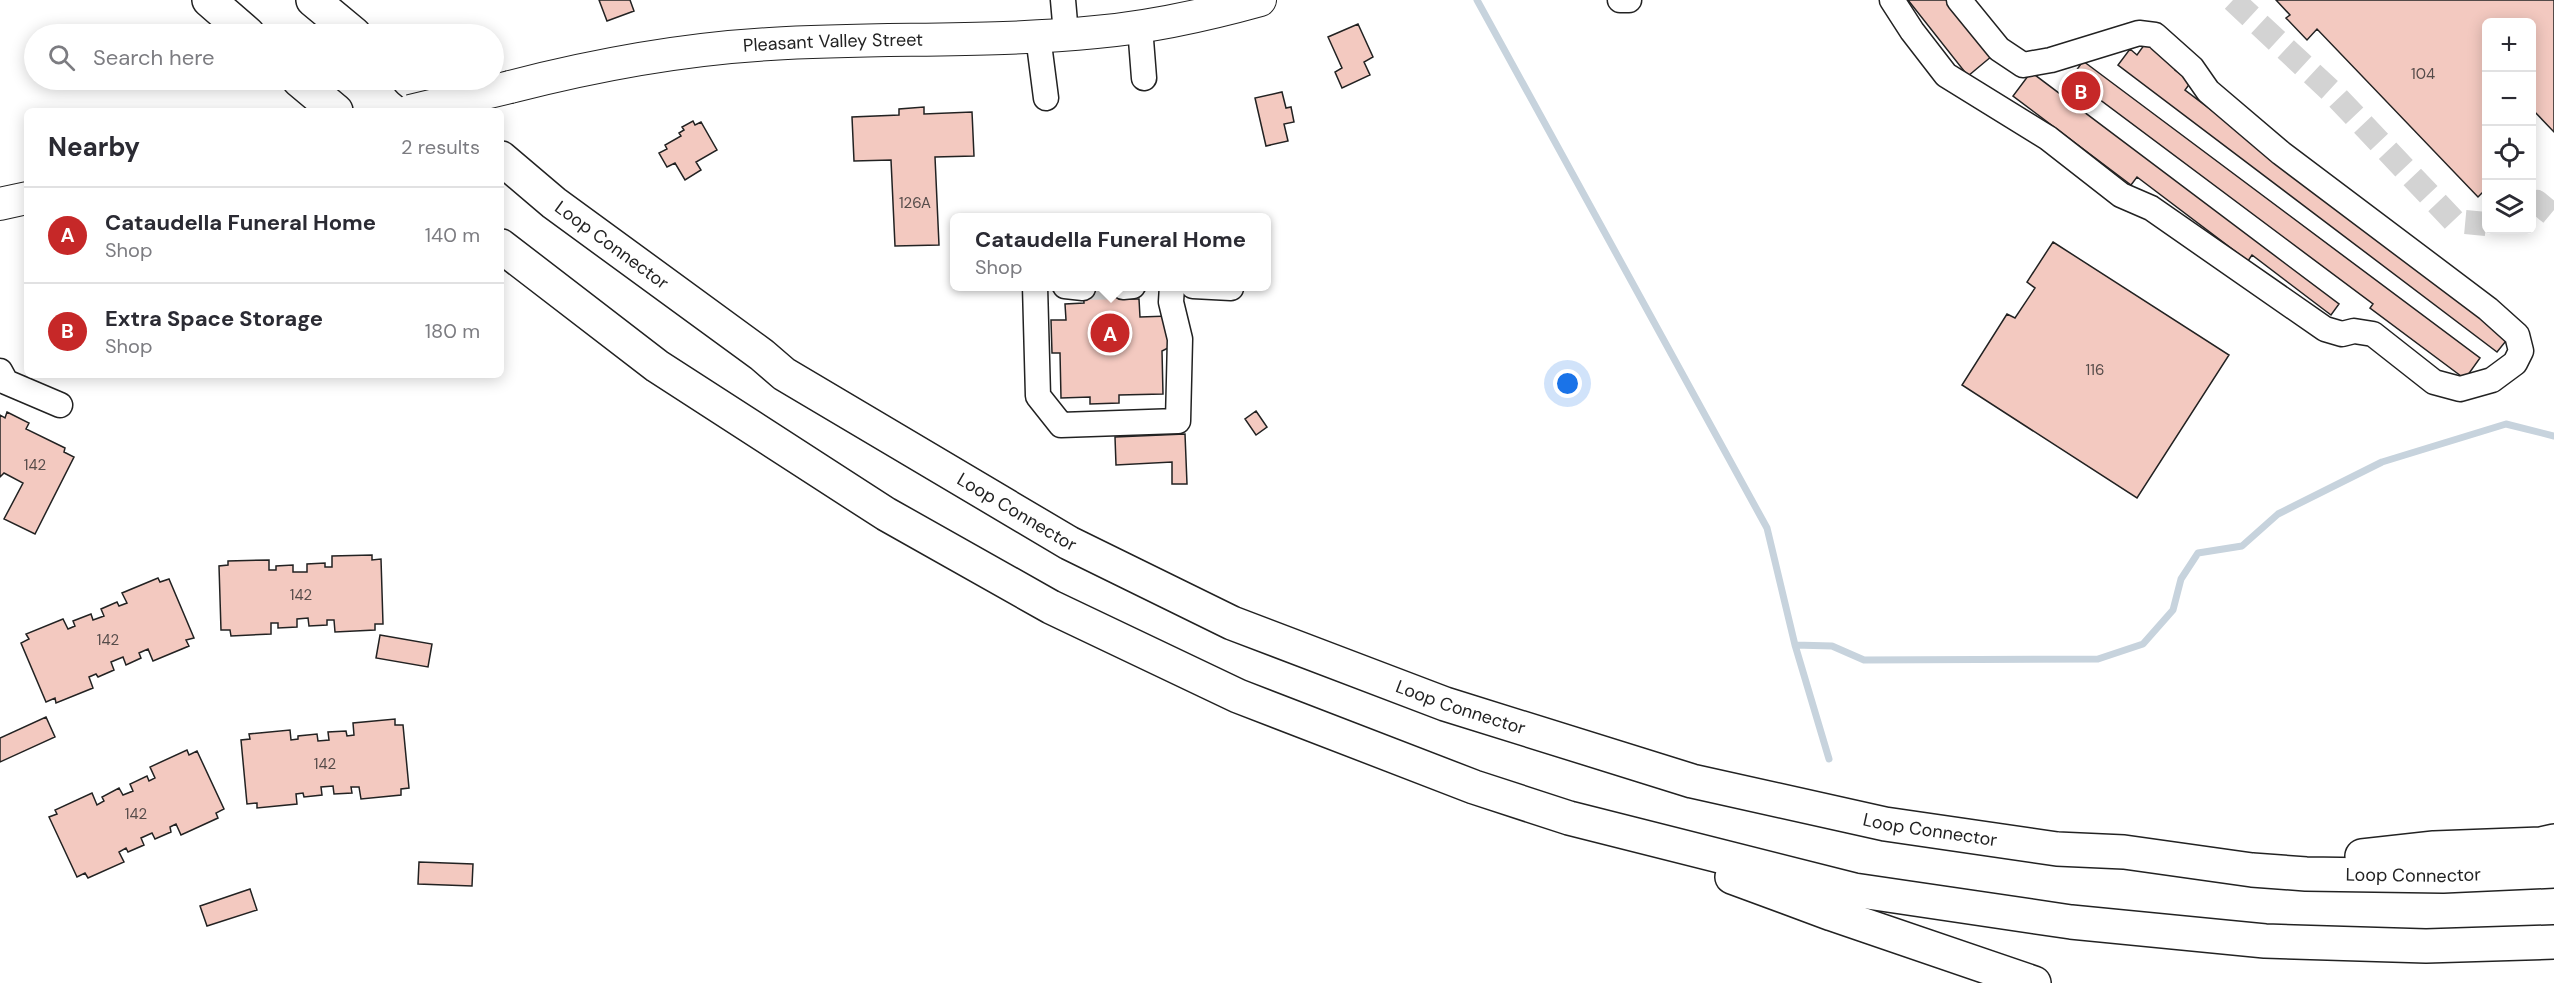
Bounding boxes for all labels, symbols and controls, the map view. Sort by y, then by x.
map controls [2482,18,2536,234]
button: + [2482,18,2536,72]
search box [24,24,504,90]
street label: Pleasant Valley Street [742,28,923,58]
icon: search [45,41,78,74]
text: Search here [93,43,214,72]
house number: 104 [2411,64,2435,84]
pin: B [2062,68,2100,113]
button: − [2482,72,2536,126]
button: locate [2482,126,2536,180]
text: Nearby [48,130,140,164]
text: 2 results [401,134,480,160]
button: layers [2482,180,2536,234]
house number: 126A [899,193,931,213]
street label: Loop Connector [550,196,674,295]
text: Cataudella Funeral Home [105,208,376,237]
popup [950,213,1271,291]
text: A [60,222,75,248]
text: 140 m [425,222,480,248]
text: Cataudella Funeral Home [975,225,1246,254]
text: Shop [105,237,152,263]
text: Shop [975,254,1022,280]
text: Extra Space Storage [105,304,323,333]
pin: A [1090,310,1130,356]
text: B [61,318,74,344]
text: 180 m [425,318,480,344]
text: Shop [105,333,152,359]
house number: 116 [2086,360,2104,380]
your location [1553,369,1582,398]
house number: 142 [24,455,46,475]
street label: Loop Connector [953,467,1081,557]
house number: 142 [290,585,312,605]
house number: 142 [97,630,119,650]
street label: Loop Connector [1392,674,1529,740]
house number: 142 [314,754,336,774]
house number: 142 [125,804,147,824]
street label: Loop Connector [1861,807,1999,852]
street label: Loop Connector [2345,862,2482,888]

